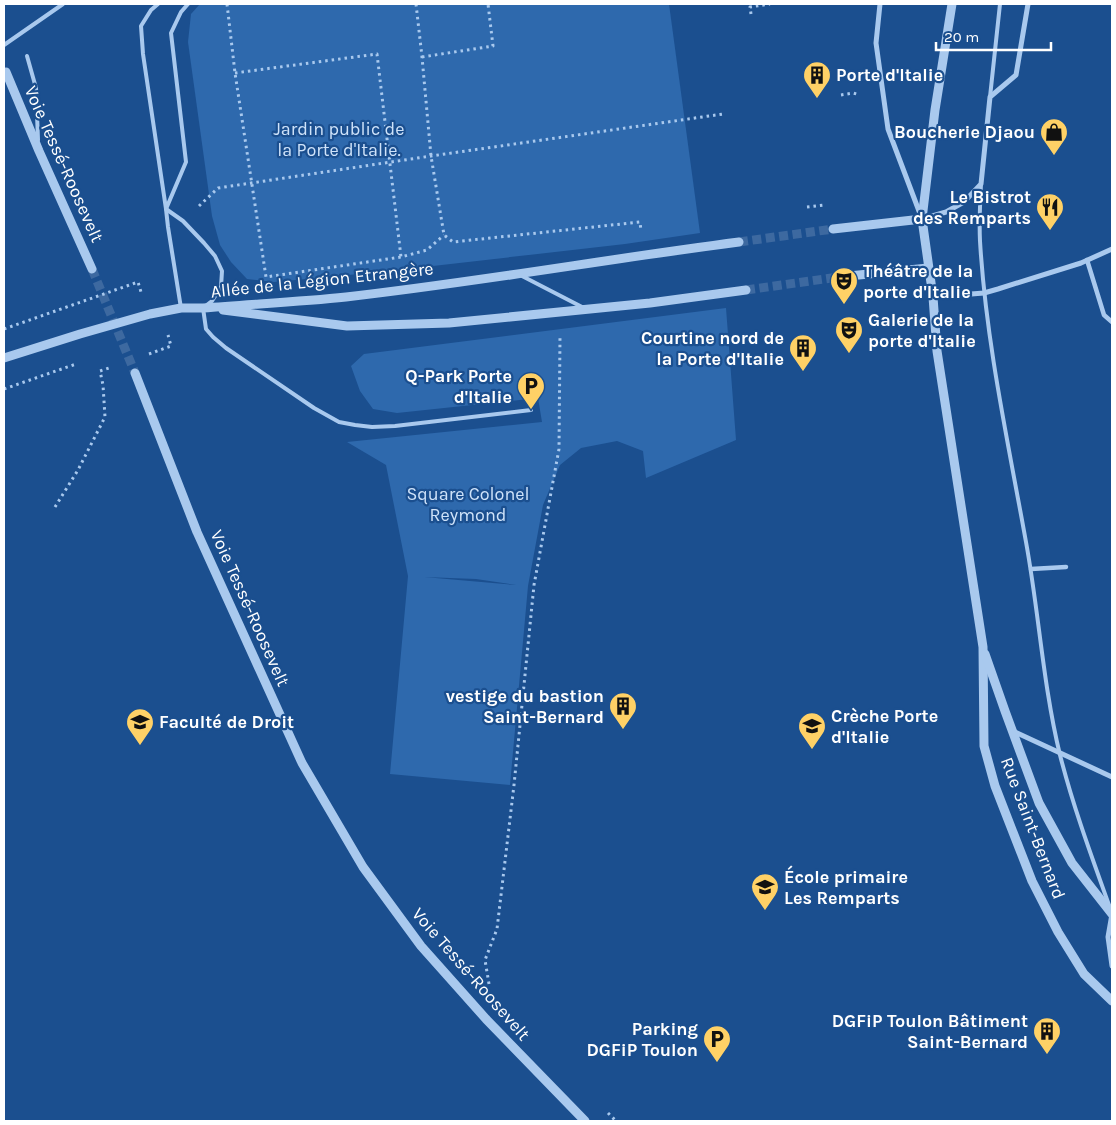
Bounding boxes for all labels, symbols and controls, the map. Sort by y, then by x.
scale bar [936,20,1051,52]
text: 20 m [944,28,979,46]
building icon: Porte d'Italie [802,60,832,99]
place label: Porte d'Italie [836,64,943,86]
street label: Voie Tessé-Roosevelt [20,82,109,246]
shop icon: Boucherie Djaou [1039,117,1069,156]
park label: Jardin public de la Porte d'Italie. [274,118,404,161]
place label: Boucherie Djaou [894,121,1035,143]
place label: Le Bistrot des Remparts [913,186,1031,229]
restaurant icon: Le Bistrot des Remparts [1035,192,1065,231]
street label: Allée de la Légion Etrangère [209,257,435,303]
place label: Théâtre de la porte d'Italie [863,260,973,303]
theatre icon: Théâtre de la porte d'Italie [829,266,859,305]
place label: Galerie de la porte d'Italie [868,309,976,352]
theatre icon: Galerie de la porte d'Italie [834,315,864,354]
place label: Courtine nord de la Porte d'Italie [641,327,784,370]
building icon: Courtine nord de la Porte d'Italie [788,333,818,372]
place label: Q-Park Porte d'Italie [405,365,512,408]
parking icon: Q-Park Porte d'Italie [516,371,546,410]
park label: Square Colonel Reymond [406,483,530,526]
street label: Voie Tessé-Roosevelt [206,526,295,690]
place label: vestige du bastion Saint-Bernard [446,685,604,728]
building icon: vestige du bastion Saint-Bernard [608,691,638,730]
place label: Crèche Porte d'Italie [831,705,938,748]
school or university icon: Faculté de Droit [125,707,155,746]
place label: Faculté de Droit [159,711,294,733]
school or university icon: Crèche Porte d'Italie [797,711,827,750]
street label: Rue Saint-Bernard [996,754,1070,902]
place label: École primaire Les Remparts [784,865,908,909]
school or university icon: École primaire Les Remparts [750,872,780,911]
street label: Voie Tessé-Roosevelt [407,903,535,1045]
place label: DGFiP Toulon Bâtiment Saint-Bernard [832,1010,1028,1053]
building icon: DGFiP Toulon Bâtiment Saint-Bernard [1032,1016,1062,1055]
place label: Parking DGFiP Toulon [586,1018,699,1061]
parking icon: Parking DGFiP Toulon [702,1024,732,1063]

